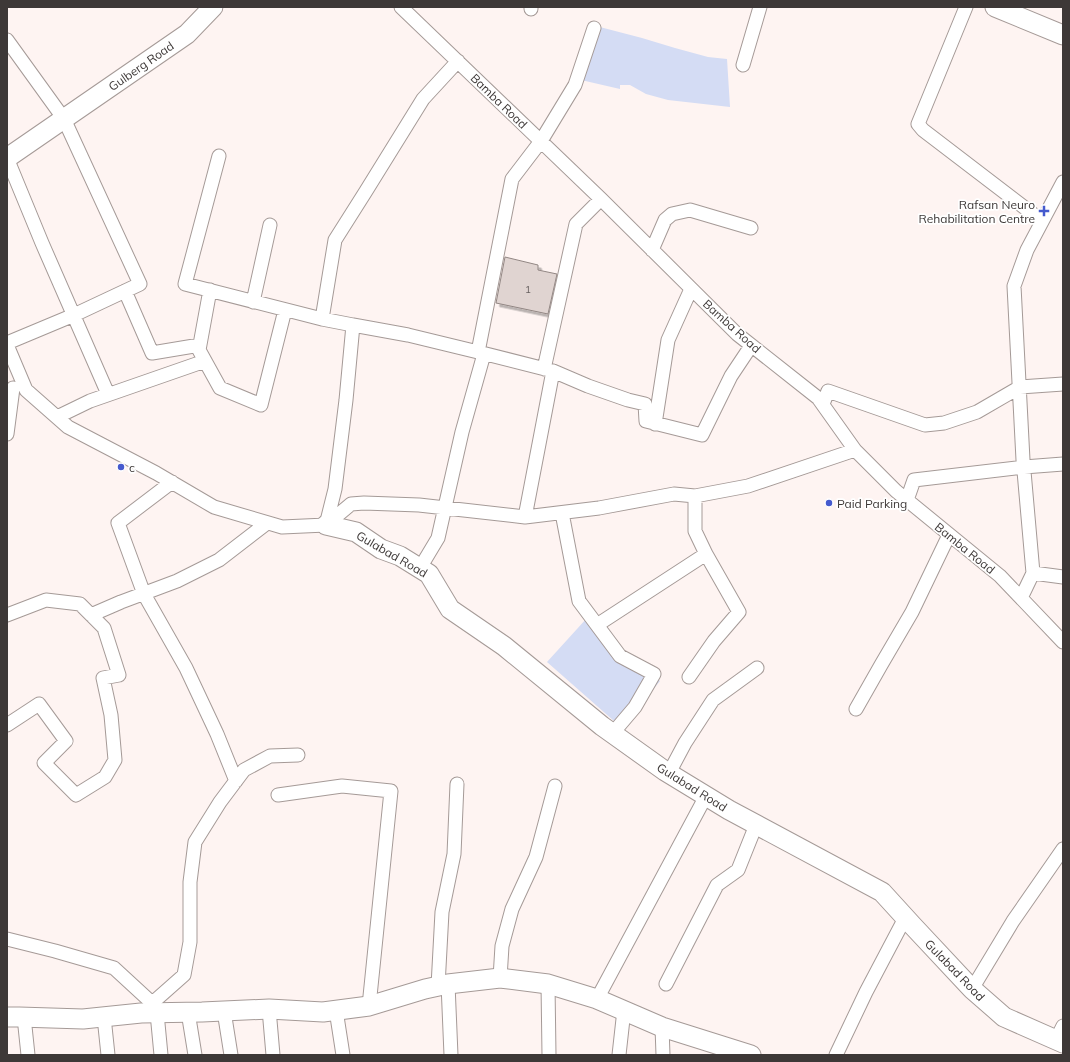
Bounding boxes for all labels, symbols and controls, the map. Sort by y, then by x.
street label: Gulberg Road [105,38,177,94]
street label: Bamba Road [468,70,530,132]
place label: Rafsan Neuro Rehabilitation Centre [918,197,1035,226]
marker: Rafsan Neuro Rehabilitation Centre [1038,205,1050,217]
house number: 1 [525,283,531,296]
street label: Bamba Road [700,296,764,356]
place label: c [129,460,135,475]
marker: c [116,462,126,472]
place label: Paid Parking [837,496,907,511]
marker: Paid Parking [824,498,834,508]
street label: Bamba Road [932,519,998,577]
street label: Gulabad Road [354,528,430,580]
street label: Gulabad Road [654,759,730,815]
street label: Gulabad Road [922,936,988,1004]

